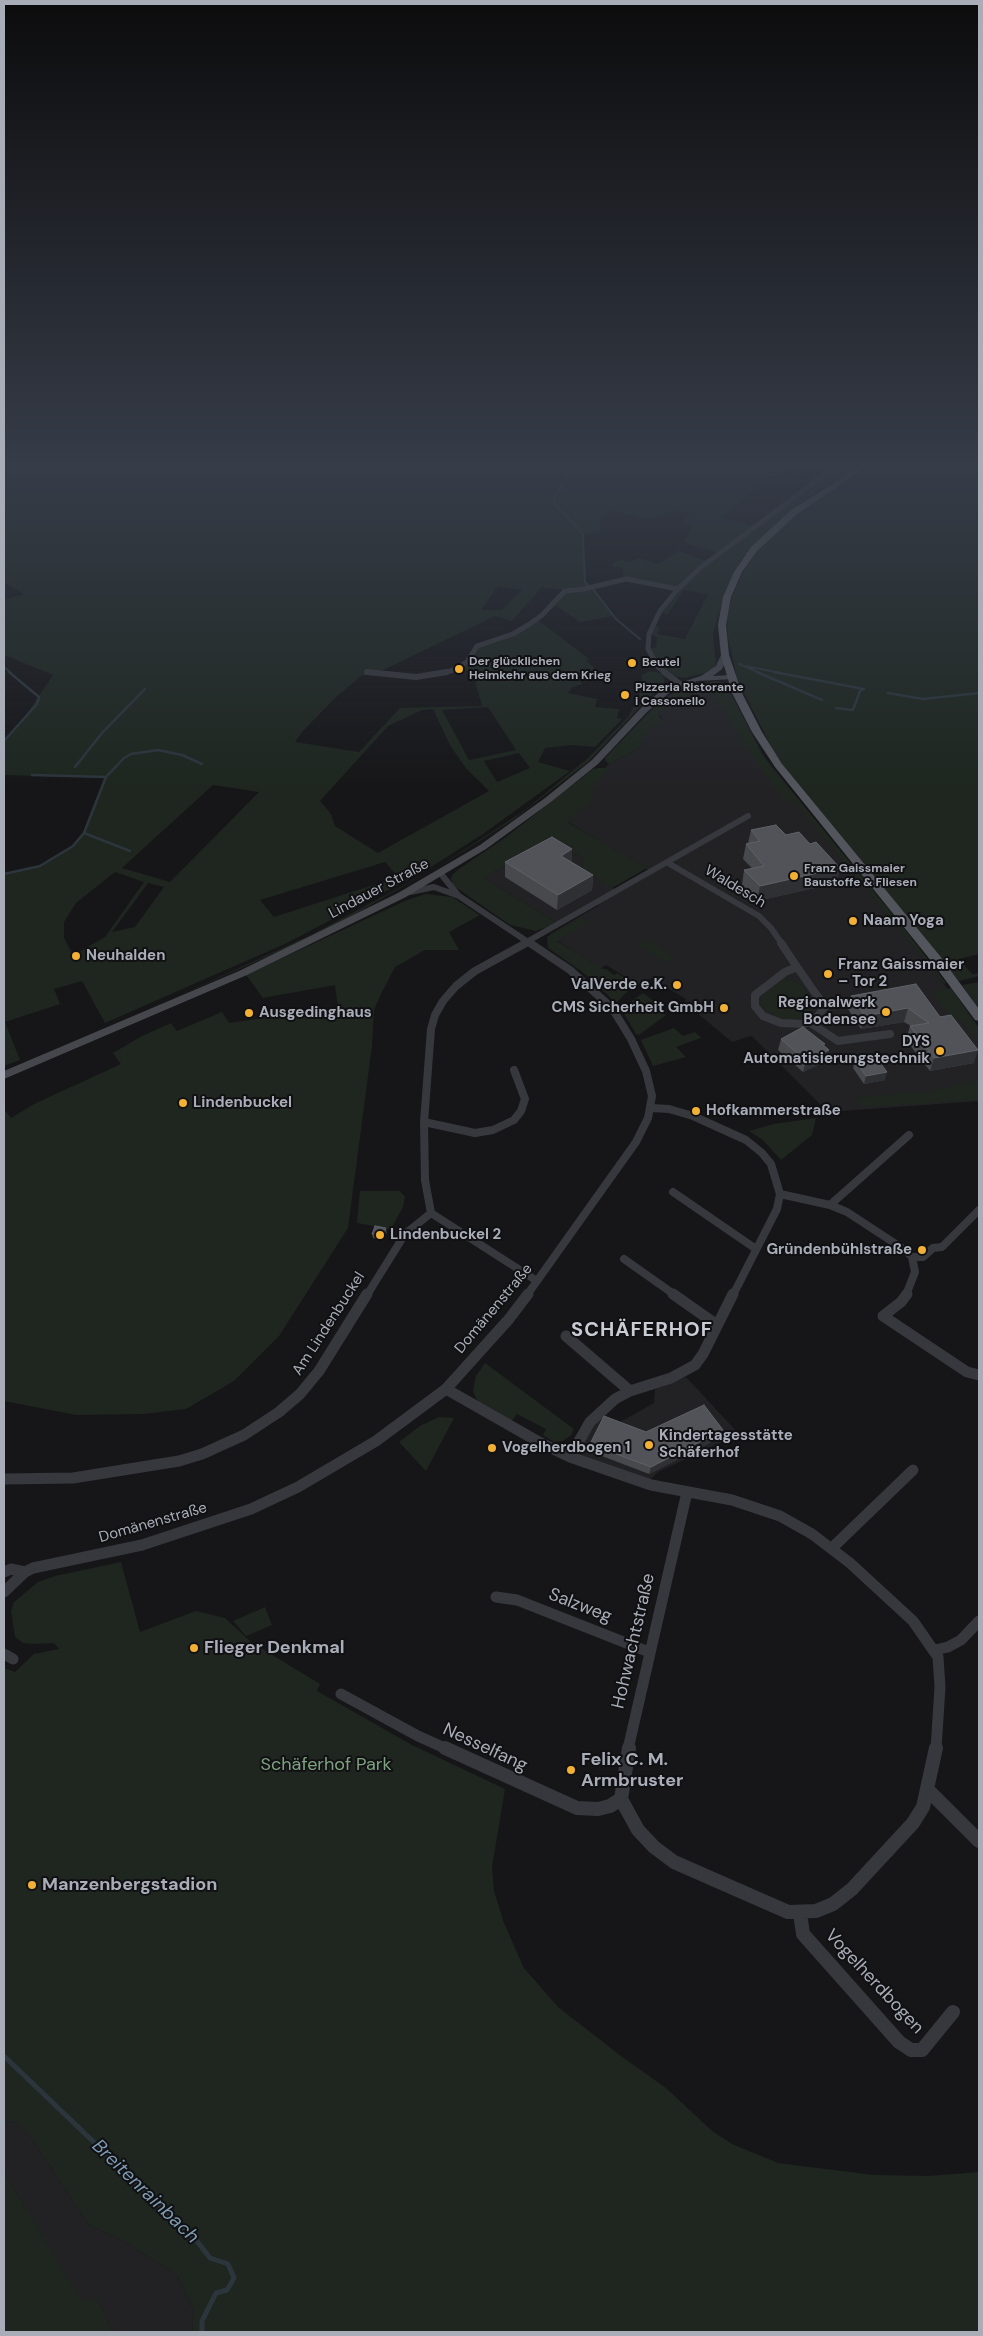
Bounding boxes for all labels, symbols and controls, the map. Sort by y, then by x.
place label: Der glücklichen Heimkehr aus dem Krieg [469,655,611,683]
place label: Beutel [642,656,680,670]
marker: Beutel [626,657,638,669]
marker: Der glücklichen Heimkehr aus dem Krieg [453,663,465,675]
place label: Pizzeria Ristorante i Cassonello [635,681,744,709]
marker: Pizzeria Ristorante i Cassonello [619,689,631,701]
street label: Lindauer Straße [326,855,432,923]
street label: Waldesch [701,862,769,912]
place label: Franz Gaissmaier Baustoffe & Fliesen [804,862,917,890]
marker: Franz Gaissmaier Baustoffe & Fliesen [788,870,800,882]
place label: Naam Yoga [863,912,944,930]
marker: Naam Yoga [847,915,859,927]
place label: Neuhalden [86,947,165,965]
marker: Neuhalden [70,950,82,962]
place label: Franz Gaissmaier – Tor 2 [838,956,964,991]
marker: Franz Gaissmaier – Tor 2 [822,968,834,980]
place label: ValVerde e.K. [571,976,667,994]
marker: ValVerde e.K. [671,979,683,991]
place label: Regionalwerk Bodensee [778,994,876,1029]
place label: CMS Sicherheit GmbH [552,999,714,1017]
marker: CMS Sicherheit GmbH [718,1002,730,1014]
place label: Ausgedinghaus [259,1004,372,1022]
marker: Regionalwerk Bodensee [880,1006,892,1018]
marker: Ausgedinghaus [243,1007,255,1019]
place label: DYS Automatisierungstechnik [743,1033,930,1068]
marker: DYS Automatisierungstechnik [934,1045,946,1057]
place label: Lindenbuckel [193,1094,292,1112]
marker: Lindenbuckel [177,1097,189,1109]
place label: Hofkammerstraße [706,1102,841,1120]
marker: Hofkammerstraße [690,1105,702,1117]
place label: Lindenbuckel 2 [390,1226,501,1244]
marker: Lindenbuckel 2 [374,1229,386,1241]
place label: Gründenbühlstraße [766,1241,912,1259]
marker: Gründenbühlstraße [916,1244,928,1256]
street label: Domänenstraße [451,1261,537,1357]
street label: Am Lindenbuckel [289,1269,369,1379]
district label: SCHÄFERHOF [570,1319,714,1343]
place label: Kindertagesstätte Schäferhof [659,1427,793,1462]
place label: Vogelherdbogen 1 [502,1439,631,1457]
marker: Kindertagesstätte Schäferhof [643,1439,655,1451]
marker: Vogelherdbogen 1 [486,1442,498,1454]
street label: Domänenstraße [97,1499,209,1547]
street label: Hohwachtstraße [608,1571,660,1711]
street label: Salzweg [545,1584,615,1628]
place label: Flieger Denkmal [204,1637,345,1659]
marker: Flieger Denkmal [188,1642,200,1654]
street label: Nesselfang [439,1719,531,1777]
place label: Felix C. M. Armbruster [581,1749,683,1792]
park label: Schäferhof Park [260,1754,392,1776]
marker: Felix C. M. Armbruster [565,1764,577,1776]
place label: Manzenbergstadion [42,1874,217,1896]
marker: Manzenbergstadion [26,1879,38,1891]
street label: Vogelherdbogen [820,1925,928,2039]
water label: Breitenrainbach [87,2135,203,2249]

